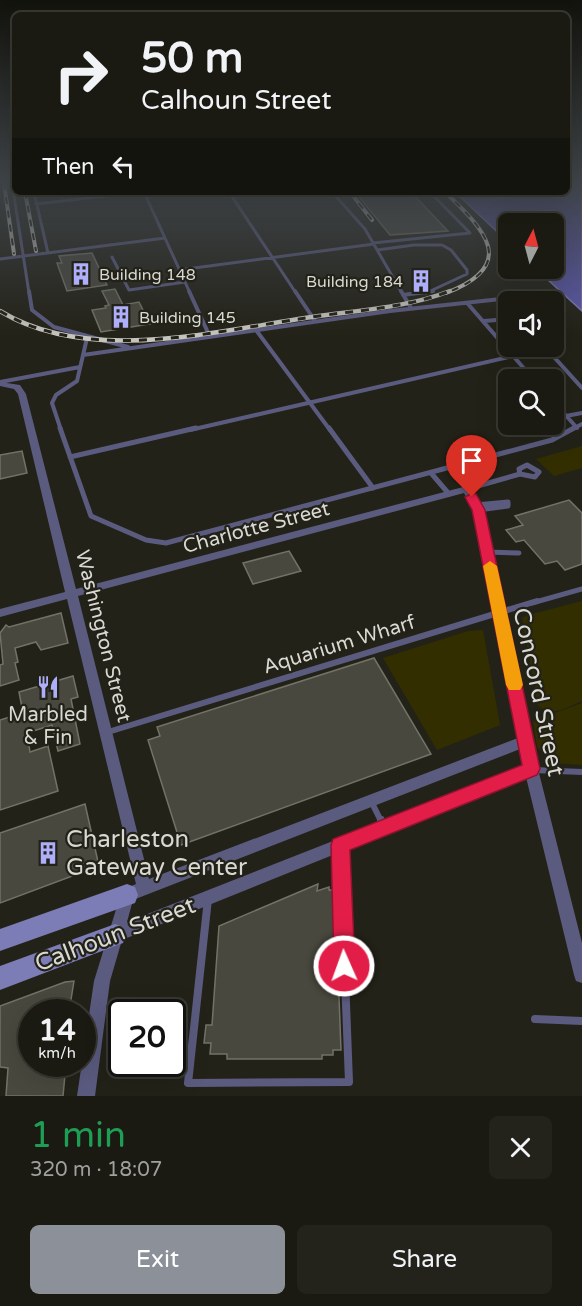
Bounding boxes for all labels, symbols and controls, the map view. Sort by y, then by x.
text: 50 m [141,33,243,84]
icon: right [42,36,120,114]
text: Calhoun Street [141,84,332,117]
icon: left [107,150,140,183]
text: Then [42,154,95,180]
north arrow [498,213,564,279]
map controls [498,213,564,435]
building icon: Building 148 [68,261,94,287]
place label: Building 148 [99,265,196,285]
building icon: Building 184 [408,268,434,294]
place label: Building 184 [306,272,403,292]
button: sound [498,291,564,357]
building icon: Building 145 [108,304,134,330]
place label: Building 145 [139,308,236,328]
button: search [498,369,564,435]
pin [446,435,497,497]
icon: arrive [455,444,488,477]
street label: Charlotte Street [180,497,333,559]
street label: Washington Street [70,548,136,725]
street label: Concord Street [506,605,571,779]
street label: Aquarium Wharf [260,610,419,680]
restaurant icon: Marbled & Fin [35,674,61,700]
place label: Marbled & Fin [8,703,88,750]
place label: Charleston Gateway Center [66,825,248,882]
building icon: Charleston Gateway Center [35,840,61,866]
street label: Calhoun Street [31,891,199,978]
position arrow [312,934,376,998]
speed limit sign: 20 [108,999,186,1077]
text: 14 [38,1012,76,1049]
text: km/h [38,1044,76,1062]
text: 1 min [30,1114,126,1157]
button: close [489,1116,552,1179]
text: 320 m · 18:07 [30,1158,162,1182]
button: Exit [30,1225,285,1294]
button: Share [297,1225,552,1294]

